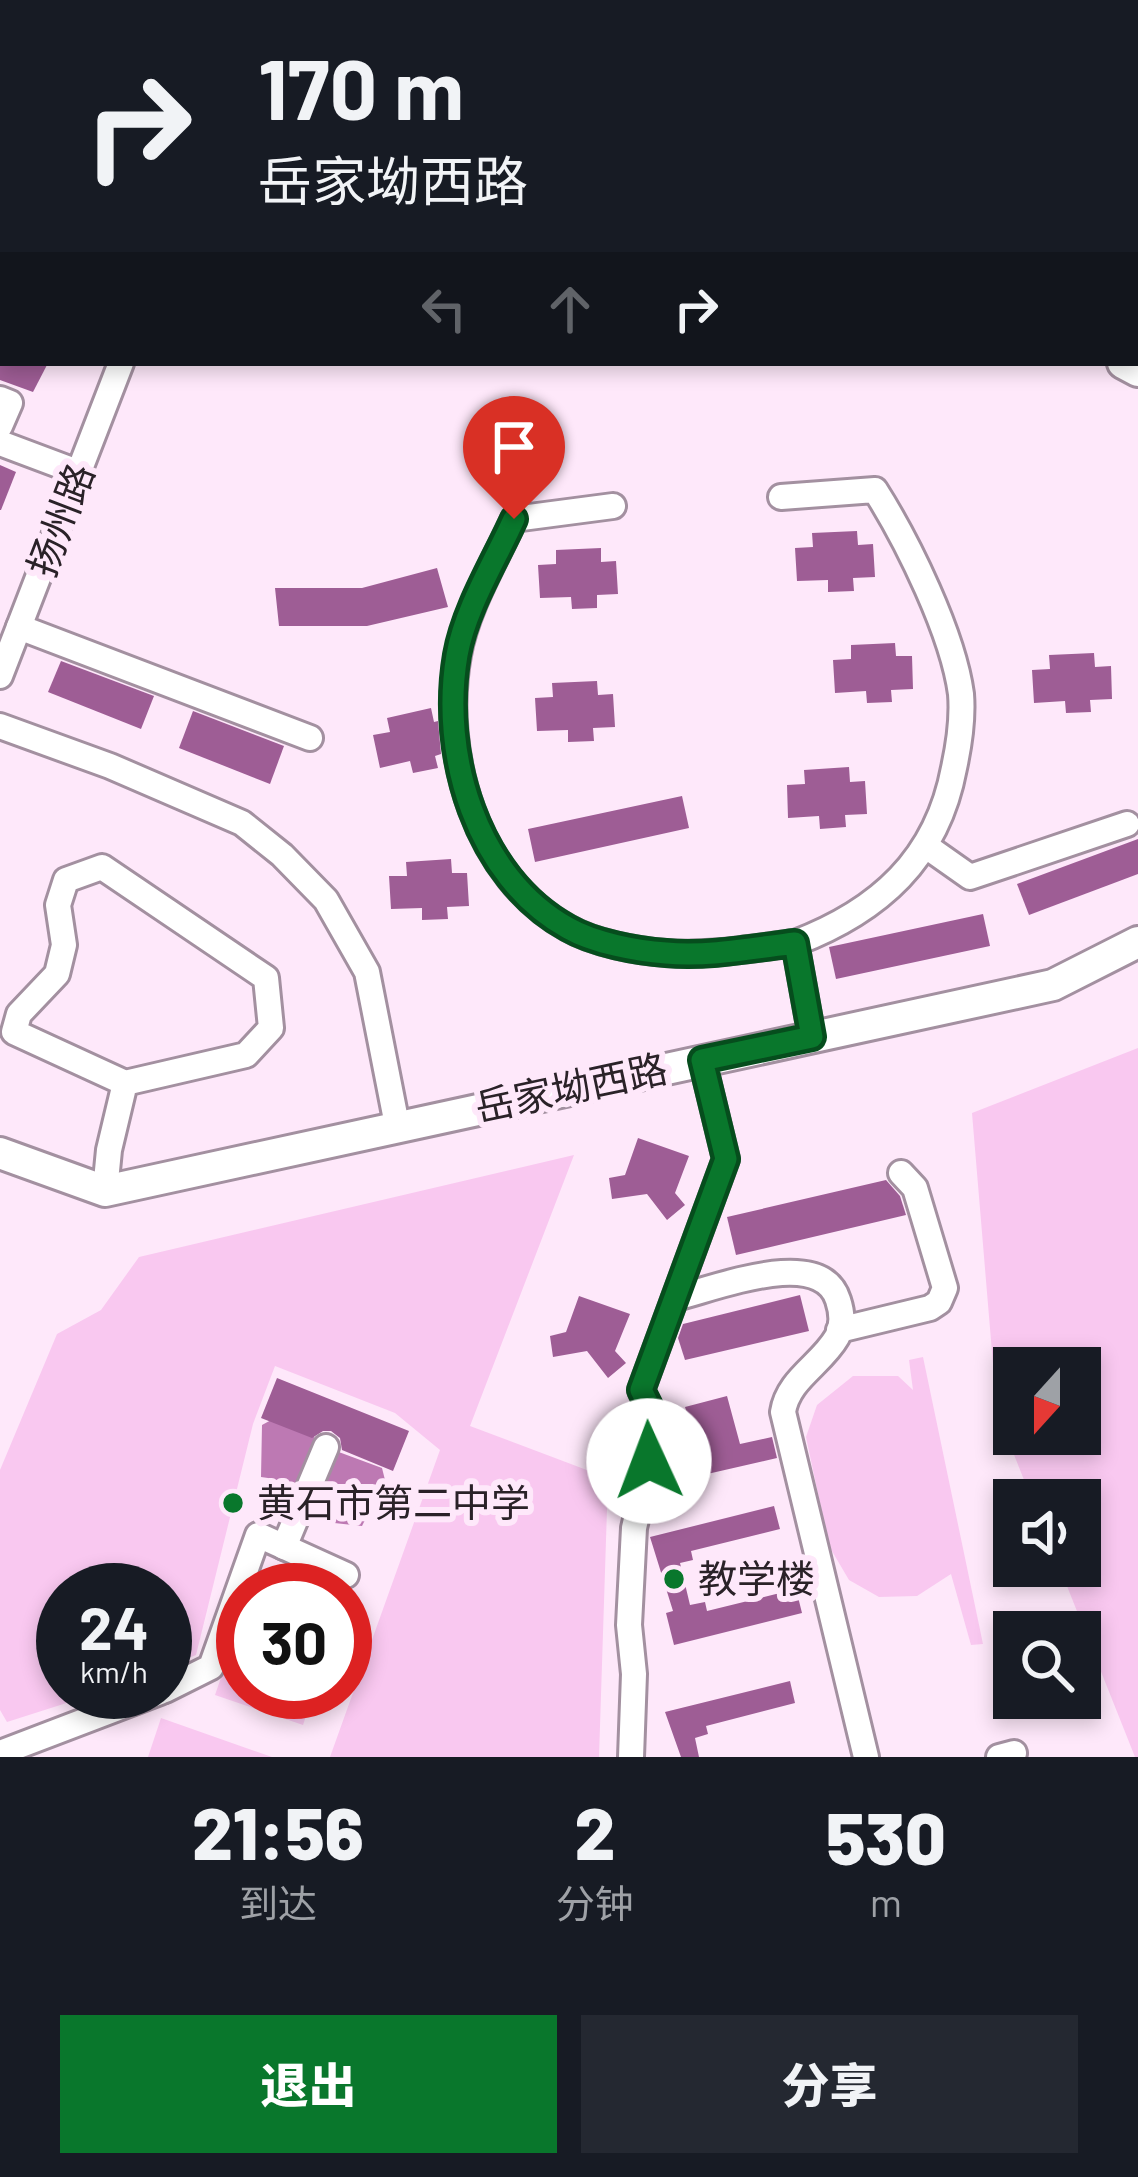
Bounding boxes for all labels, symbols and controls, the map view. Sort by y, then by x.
text: 170 m [258,36,464,137]
icon: right [60,48,216,204]
text: 岳家坳西路 [258,147,528,212]
icon: left [411,276,477,342]
icon: ahead [537,276,603,342]
icon: right [663,276,729,342]
pin [463,396,565,519]
icon: arrive [481,414,547,480]
street label: 扬州路 [17,456,103,583]
street label: 岳家坳西路 [470,1043,671,1130]
north arrow [993,1347,1101,1455]
map controls [993,1347,1101,1719]
position arrow [586,1398,712,1524]
place label: 黄石市第二中学 [257,1478,530,1525]
button: sound [993,1479,1101,1587]
marker: 黄石市第二中学 [220,1490,246,1516]
place label: 教学楼 [698,1554,815,1601]
speed limit sign: 30 [216,1563,372,1719]
marker: 教学楼 [661,1566,687,1592]
text: 24 [79,1590,149,1662]
button: search [993,1611,1101,1719]
text: km/h [80,1653,148,1689]
text: 21:56 [192,1788,364,1874]
text: 2 [574,1788,615,1874]
text: 530 [826,1793,946,1879]
text: m [870,1878,902,1925]
text: 到达 [239,1879,317,1926]
text: 分钟 [556,1879,634,1926]
button: 退出 [60,2015,557,2153]
button: 分享 [581,2015,1078,2153]

